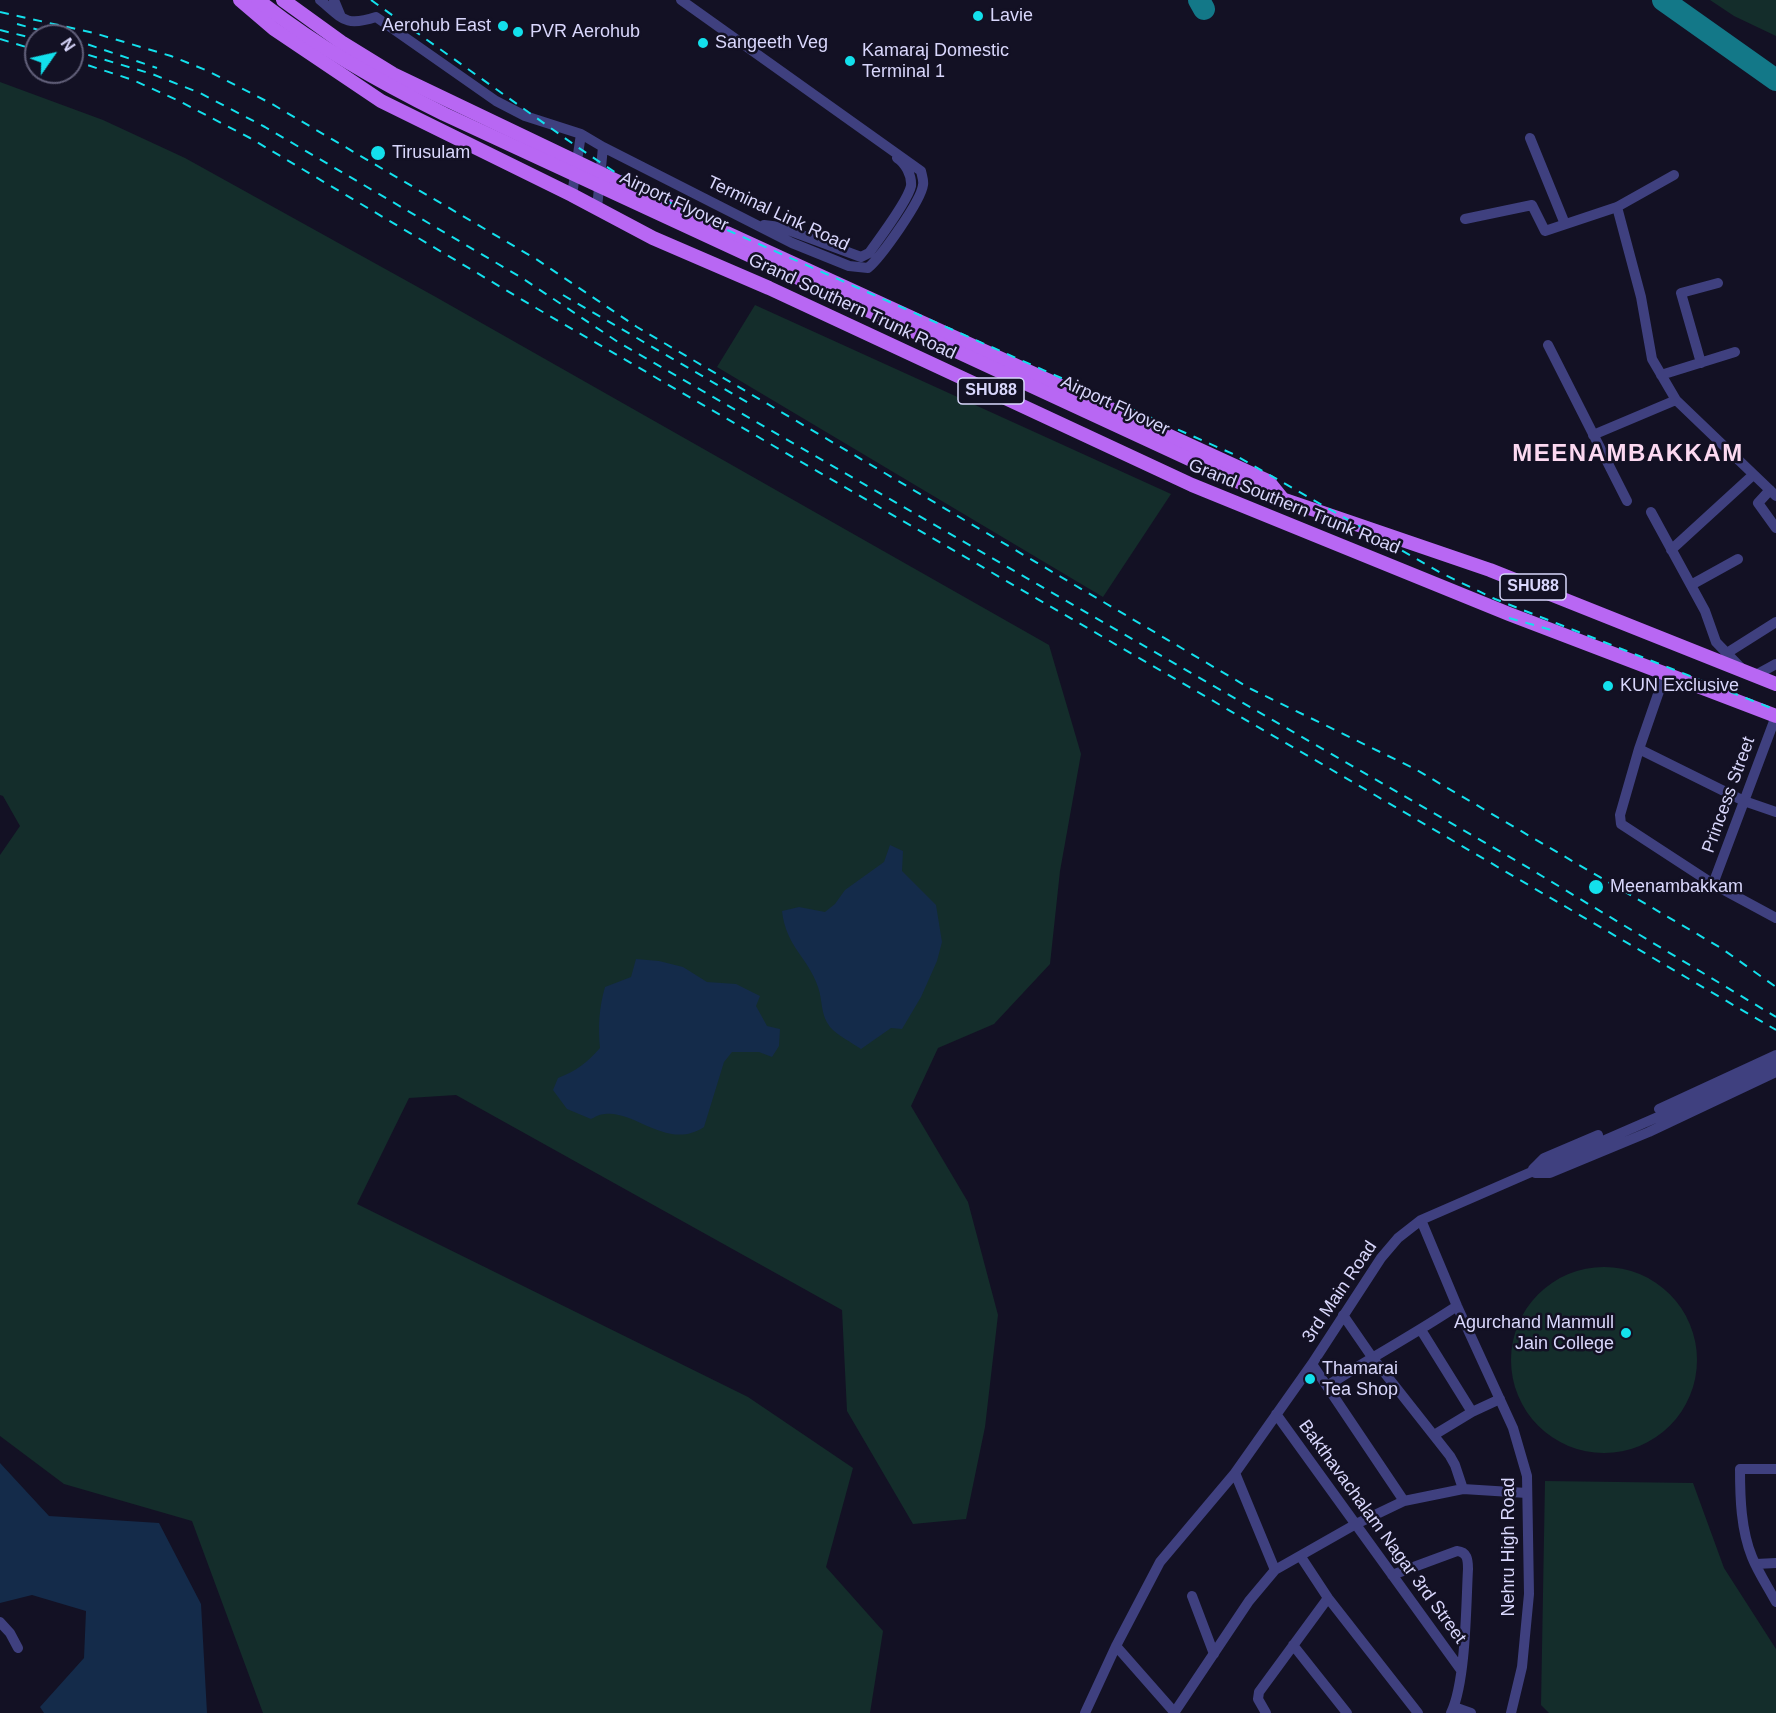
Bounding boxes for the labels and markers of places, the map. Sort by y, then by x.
place label: Lavie [990,5,1033,27]
marker: Lavie [971,9,985,23]
place label: Aerohub East [382,15,491,37]
marker: Aerohub East [496,19,510,33]
place label: PVR Aerohub [530,21,640,43]
marker: PVR Aerohub [511,25,525,39]
place label: Sangeeth Veg [715,32,828,54]
marker: Sangeeth Veg [696,36,710,50]
place label: Kamaraj Domestic Terminal 1 [862,40,1009,82]
marker: Kamaraj Domestic Terminal 1 [843,54,857,68]
place label: Tirusulam [392,142,470,164]
marker: Tirusulam [369,144,387,162]
place label: KUN Exclusive [1620,675,1739,697]
marker: KUN Exclusive [1601,679,1615,693]
place label: Meenambakkam [1610,876,1743,898]
marker: Meenambakkam [1587,878,1605,896]
place label: Agurchand Manmull Jain College [1454,1312,1614,1354]
marker: Agurchand Manmull Jain College [1619,1326,1633,1340]
place label: Thamarai Tea Shop [1322,1358,1398,1400]
marker: Thamarai Tea Shop [1303,1372,1317,1386]

